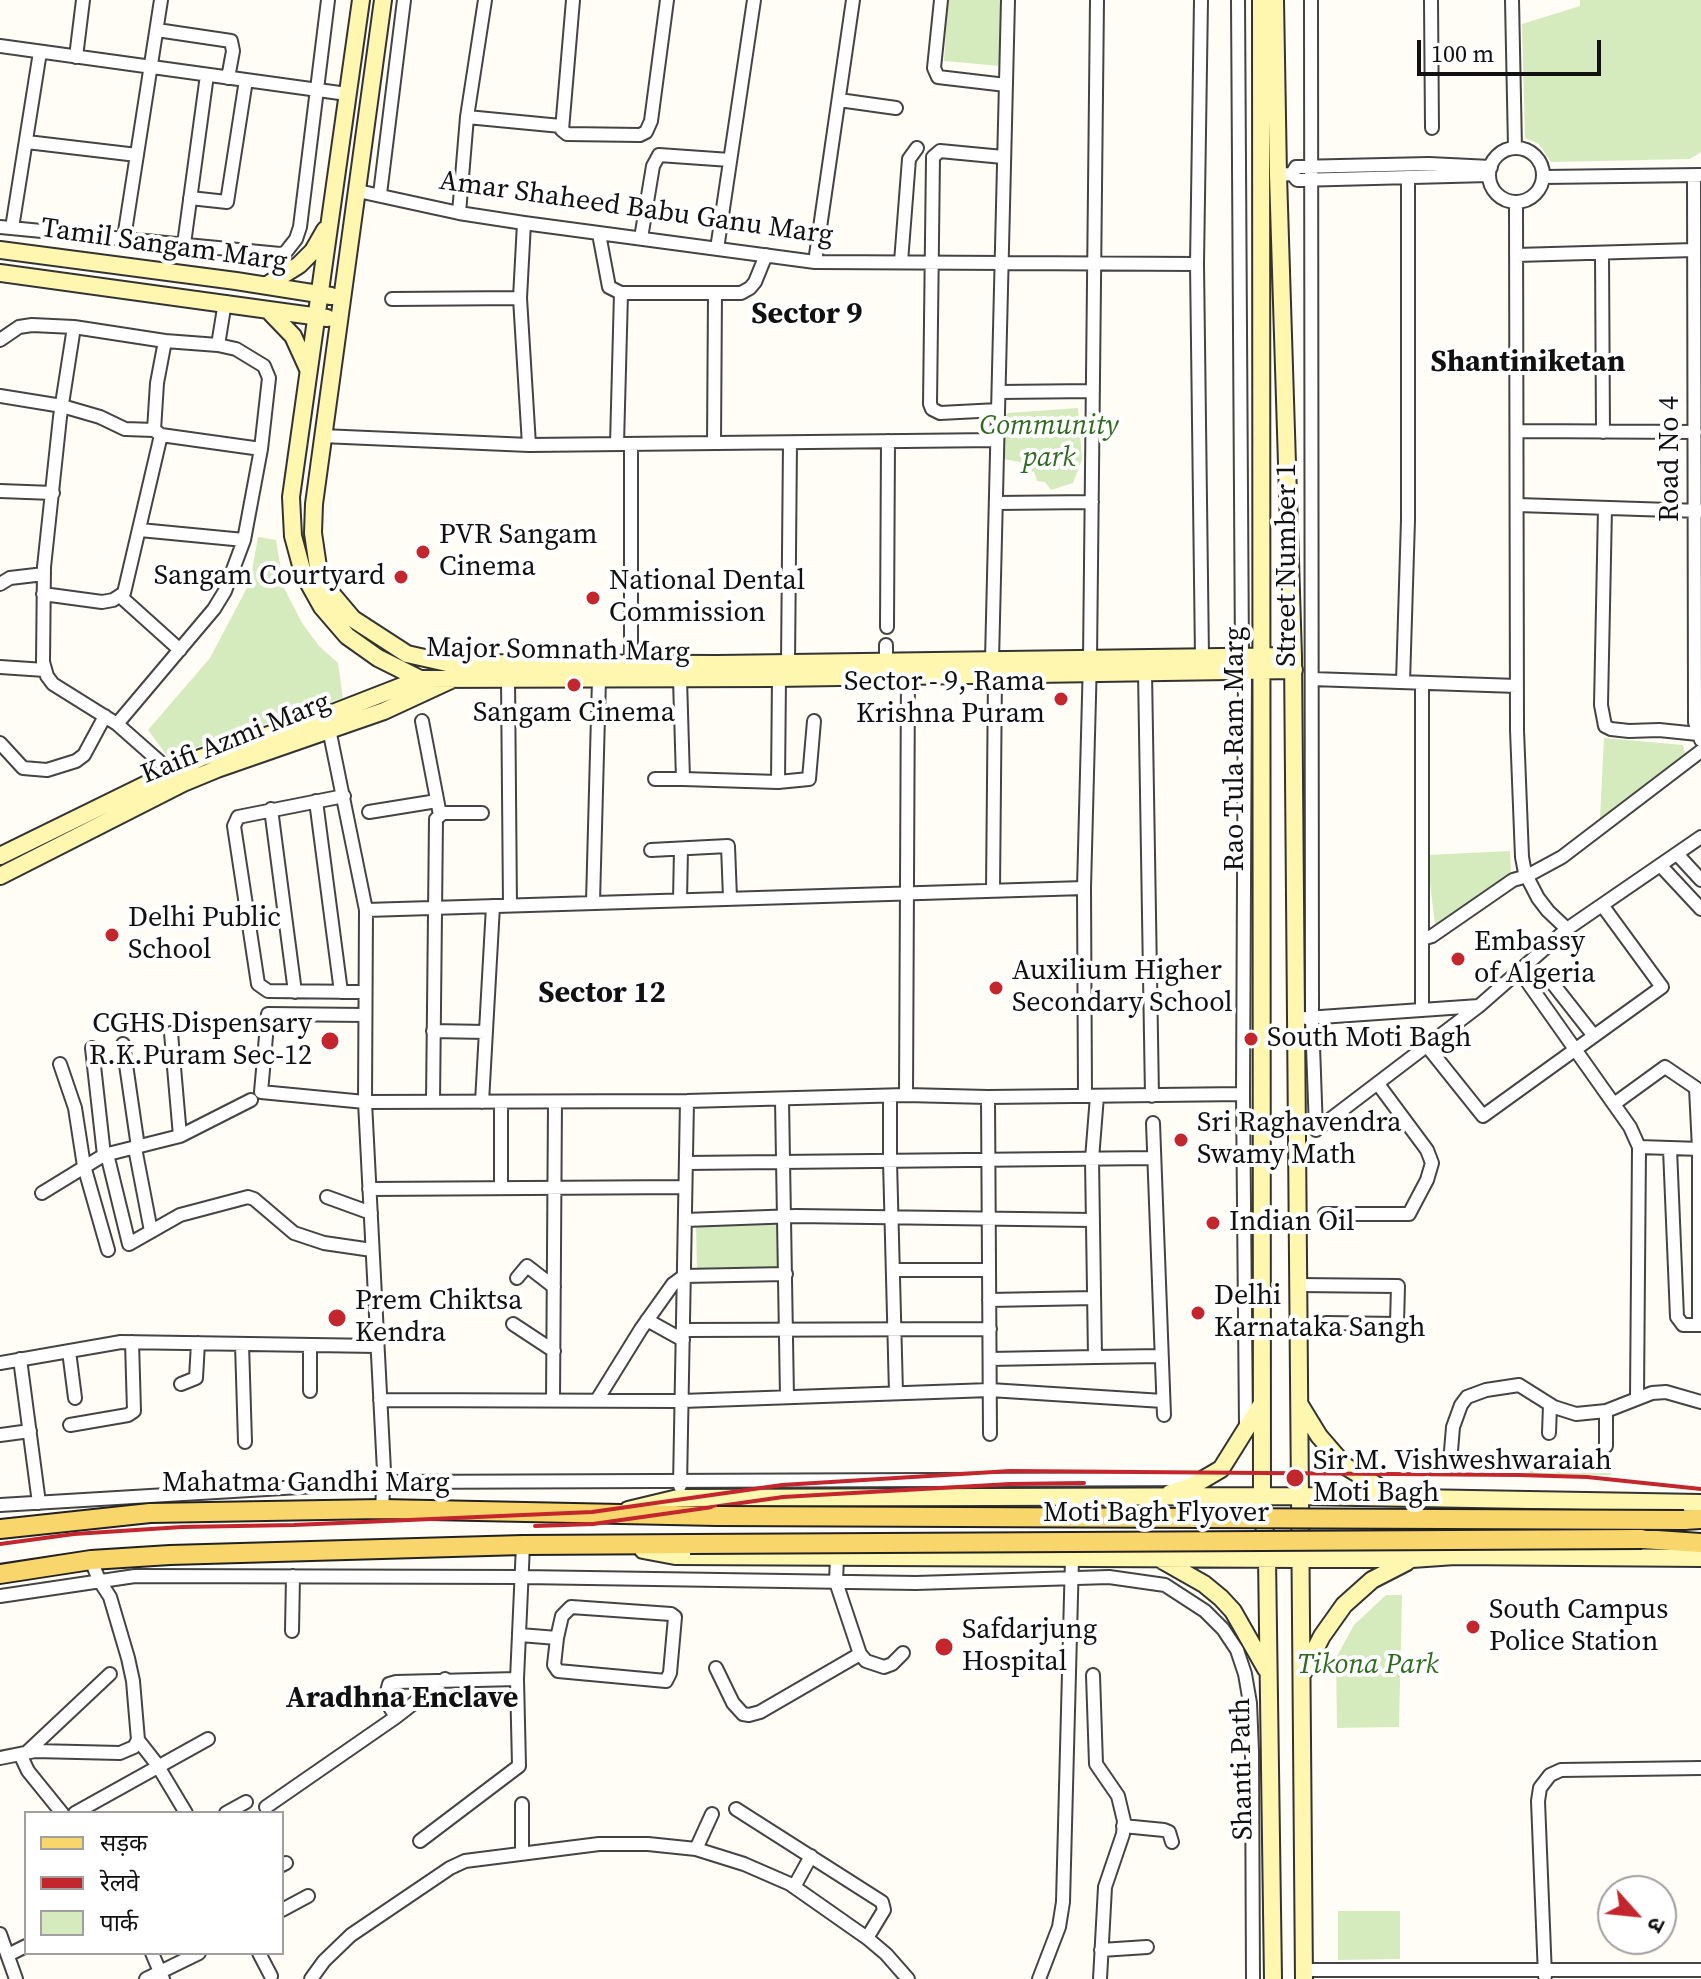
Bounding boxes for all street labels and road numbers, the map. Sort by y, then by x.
street label: Amar Shaheed Babu Ganu Marg [437,165,835,253]
street label: Tamil Sangam Marg [39,212,289,280]
street label: Road No 4 [1654,396,1688,522]
street label: Street Number 1 [1271,463,1305,667]
street label: Rao Tula Ram Marg [1219,627,1253,871]
street label: Major Somnath Marg [426,632,690,670]
street label: Kaifi Azmi Marg [137,686,335,792]
street label: Mahatma Gandhi Marg [162,1467,450,1501]
street label: Moti Bagh Flyover [1043,1497,1269,1531]
street label: Shanti Path [1225,1697,1261,1841]

